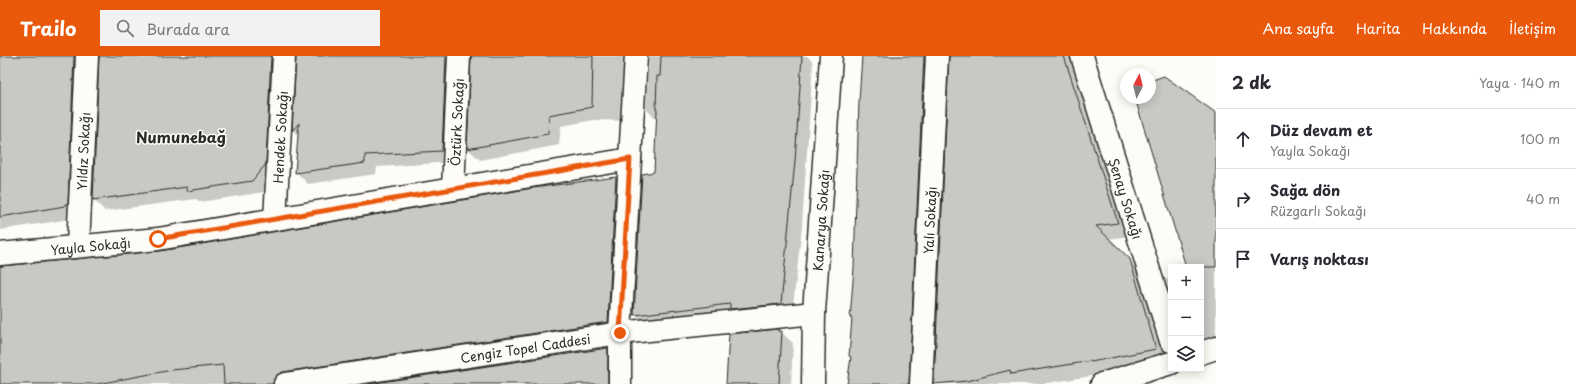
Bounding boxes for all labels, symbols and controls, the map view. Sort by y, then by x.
search box [100,10,380,46]
text: Trailo [20,14,76,42]
icon: search [114,17,136,39]
text: Burada ara [146,17,230,40]
text: Ana sayfa [1263,18,1334,39]
text: Harita [1356,18,1400,39]
text: Hakkında [1422,18,1487,39]
text: İletişim [1509,18,1556,39]
north arrow [1120,68,1156,104]
text: 2 dk [1232,69,1271,95]
text: Yaya · 140 m [1479,73,1560,92]
street label: Öztürk Sokağı [445,78,467,166]
street label: Hendek Sokağı [267,90,292,184]
street label: Yıldız Sokağı [71,112,94,191]
text: Düz devam et [1270,118,1373,141]
district label: Numunebağ [136,125,226,148]
icon: ahead [1232,128,1254,150]
text: 100 m [1520,129,1560,148]
text: Yayla Sokağı [1270,141,1350,160]
street label: Şenay Sokağı [1105,155,1148,241]
street label: Kanarya Sokağı [807,169,833,272]
text: Sağa dön [1270,178,1340,201]
street label: Yalı Sokağı [918,186,940,254]
icon: right [1232,188,1254,210]
text: 40 m [1526,189,1560,208]
text: Rüzgarlı Sokağı [1270,201,1366,220]
route start [149,230,167,248]
street label: Yayla Sokağı [50,232,132,259]
text: Varış noktası [1270,247,1369,270]
icon: arrive [1232,248,1254,270]
map controls [1168,264,1204,372]
button: + [1168,264,1204,300]
button: − [1168,300,1204,336]
route end [611,324,629,342]
street label: Cengiz Topel Caddesi [459,328,592,367]
button: layers [1168,336,1204,372]

